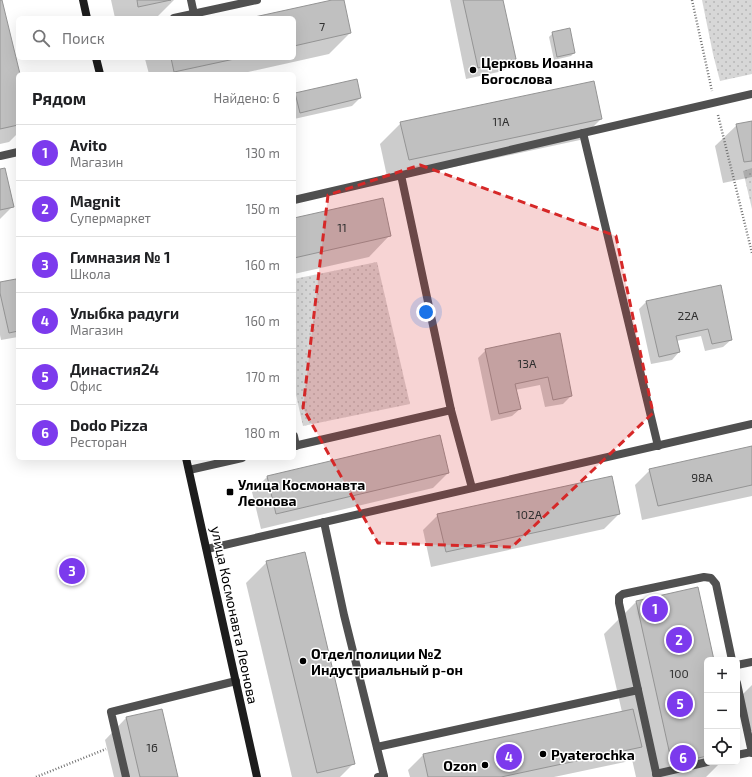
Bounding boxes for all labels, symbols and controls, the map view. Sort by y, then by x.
search box [16,16,296,60]
house number: 7 [319,19,325,33]
icon: search [30,27,52,49]
text: Поиск [62,29,105,47]
place label: Церковь Иоанна Богослова [481,54,593,87]
marker: Церковь Иоанна Богослова [468,65,478,75]
text: Рядом [32,88,86,108]
text: Найдено: 6 [214,90,280,106]
house number: 11А [492,114,510,128]
text: Avito [70,136,107,154]
text: 1 [42,145,48,161]
text: 130 m [245,145,280,161]
text: Магазин [70,154,123,170]
text: Magnit [70,192,120,210]
text: 2 [41,201,49,217]
text: 150 m [246,201,280,217]
text: Супермаркет [70,210,151,226]
house number: 11 [337,220,347,234]
text: Гимназия № 1 [70,248,170,266]
text: 3 [41,257,49,273]
text: 160 m [245,257,280,273]
text: Школа [70,266,111,282]
your location [416,302,436,322]
text: Улыбка радуги [70,304,179,322]
house number: 22А [678,308,699,322]
text: 4 [41,313,49,329]
text: 160 m [245,313,280,329]
text: Магазин [70,322,123,338]
house number: 13А [518,356,537,370]
text: Династия24 [70,360,159,378]
text: 5 [41,369,49,385]
text: 170 m [246,369,280,385]
text: Офис [70,378,102,394]
text: Dodo Pizza [70,416,148,434]
text: 6 [41,425,49,441]
text: 180 m [245,425,280,441]
text: Ресторан [70,434,127,450]
house number: 98А [691,470,713,484]
place label: Улица Космонавта Леонова [238,476,365,509]
marker: Улица Космонавта Леонова [225,487,235,497]
house number: 102А [516,507,543,521]
street label: улица Космонавта Леонова [208,525,262,705]
pin: 3 [59,556,85,586]
pin: 1 [642,594,668,624]
pin: 2 [666,625,692,655]
place label: Отдел полиции №2 Индустриальный р-он [311,645,463,678]
marker: Отдел полиции №2 Индустриальный р-он [298,656,308,666]
map controls [704,657,740,765]
button: + [704,657,740,693]
house number: 100 [669,666,689,680]
pin: 5 [667,689,693,719]
button: − [704,693,740,729]
button: locate [704,729,740,765]
house number: 16 [146,740,158,754]
pin: 4 [496,742,522,772]
pin: 6 [670,743,696,773]
place label: Pyaterochka [551,746,635,763]
marker: Pyaterochka [538,749,548,759]
place label: Ozon [443,757,477,774]
marker: Ozon [480,760,490,770]

